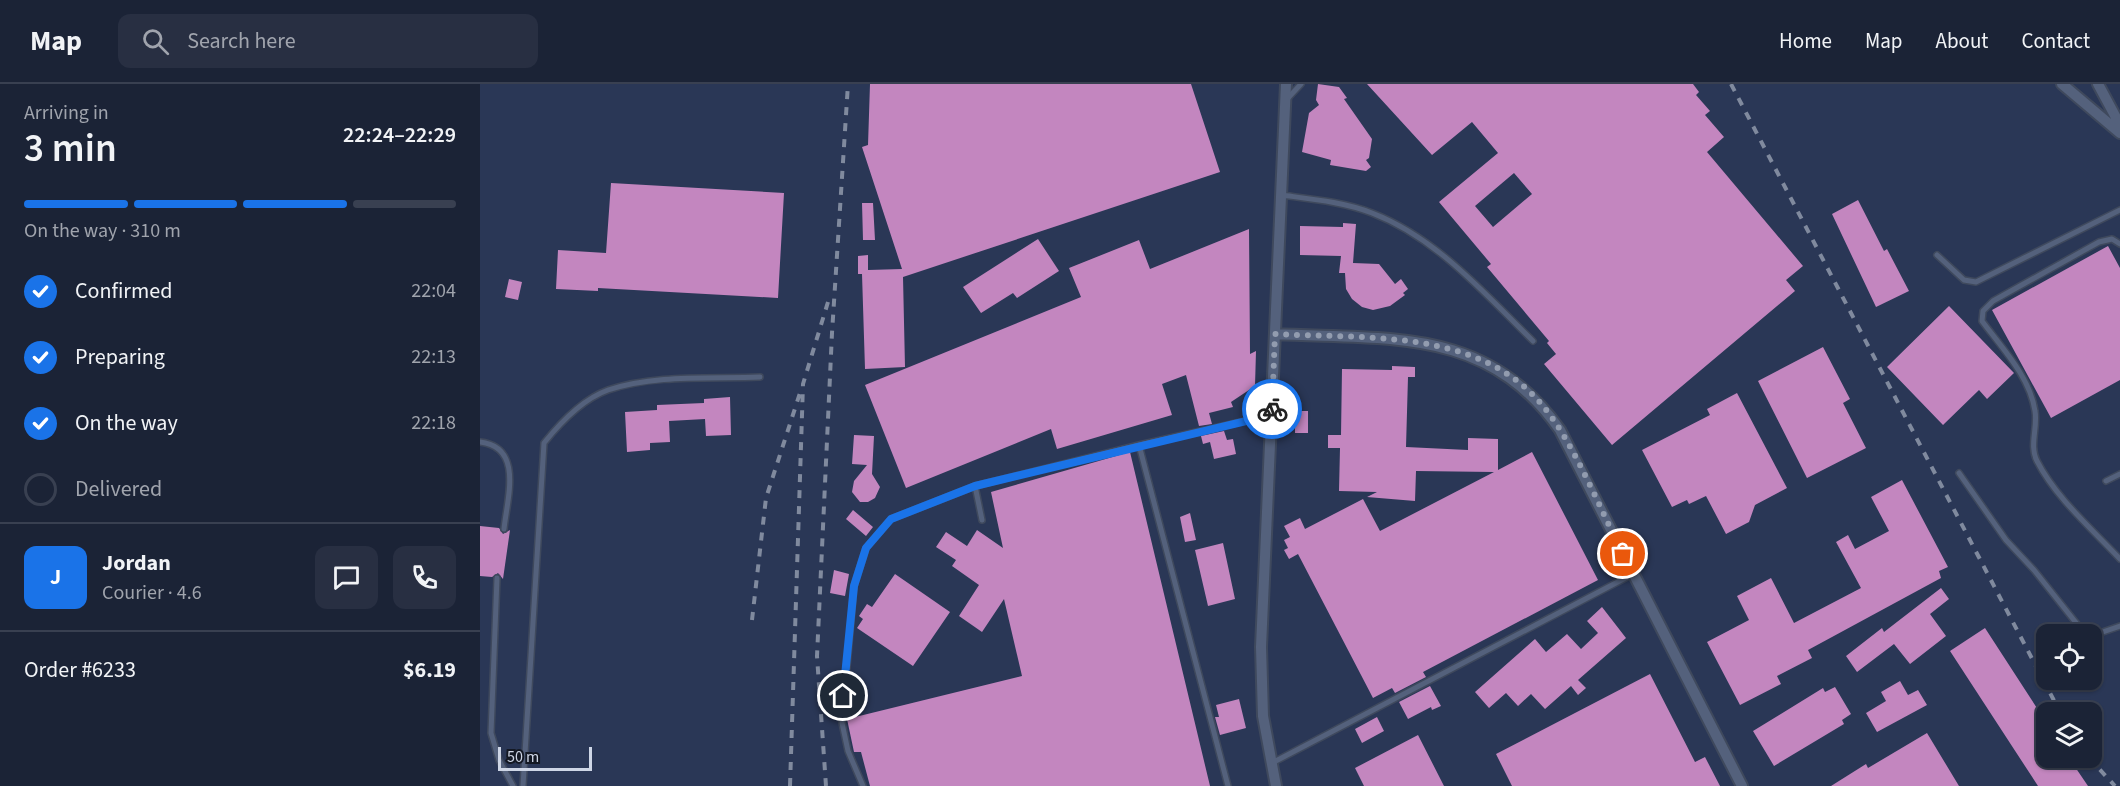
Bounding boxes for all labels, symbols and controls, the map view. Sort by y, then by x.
search box [118,14,538,68]
text: Map [30,21,82,61]
icon: search [139,25,172,58]
text: Search here [187,25,296,57]
text: Home [1779,26,1832,56]
text: Map [1865,26,1903,56]
text: About [1936,26,1988,56]
text: Contact [2021,26,2090,56]
text: Arriving in [24,99,109,127]
text: 22:24–22:29 [343,119,456,151]
text: 3 min [24,121,117,177]
text: On the way · 310 m [24,217,181,245]
icon: check [24,275,57,308]
text: Confirmed [75,275,172,307]
text: 22:04 [411,277,456,305]
icon: check [24,341,57,374]
text: Preparing [75,341,165,373]
text: 22:13 [411,343,456,371]
courier [1242,379,1302,439]
icon: bike [1256,393,1289,426]
icon: check [24,407,57,440]
text: On the way [75,407,178,439]
text: 22:18 [411,409,456,437]
text: Delivered [75,473,162,505]
pin [1597,528,1648,579]
icon: bag [1606,537,1639,570]
button: chat [315,546,378,609]
button: phone [393,546,456,609]
text: Jordan [102,547,171,579]
text: J [50,561,61,593]
text: Courier · 4.6 [102,579,202,607]
map controls [2036,624,2102,768]
button: locate [2036,624,2102,690]
text: Order #6233 [24,654,136,686]
text: $6.19 [403,654,456,686]
pin [817,670,868,721]
icon: home [826,679,859,712]
button: layers [2036,702,2102,768]
scale bar [498,744,592,772]
text: 50 m [507,746,539,768]

